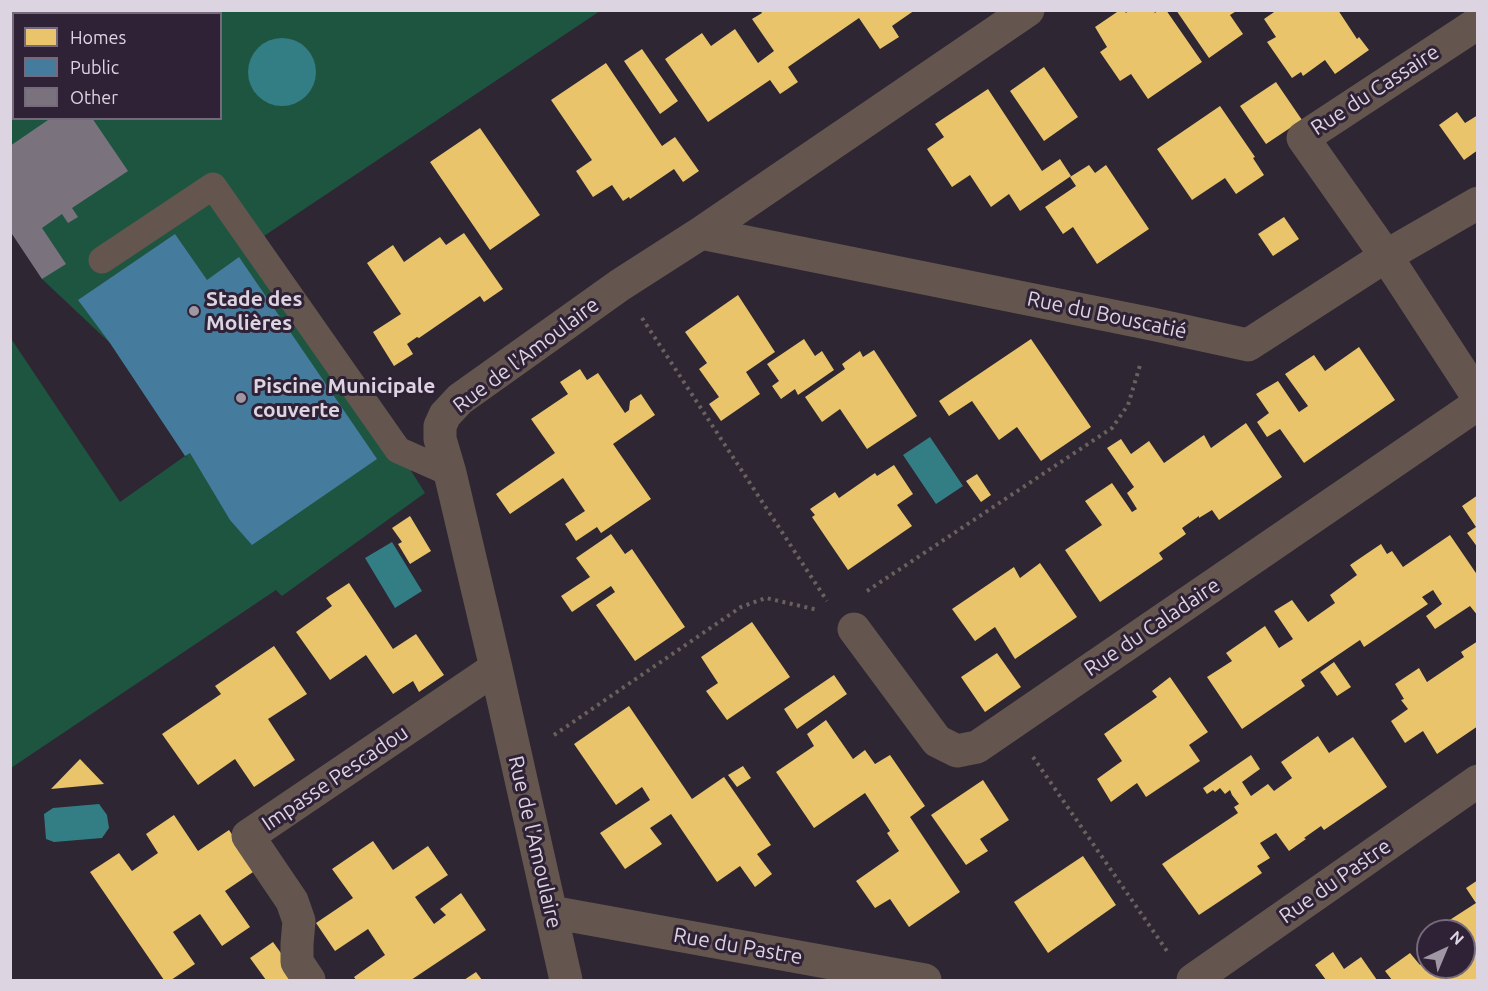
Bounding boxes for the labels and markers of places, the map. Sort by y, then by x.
place label: Stade des Molières [206,286,302,336]
marker: Stade des Molières [187,304,201,318]
place label: Piscine Municipale couverte [253,373,435,423]
marker: Piscine Municipale couverte [234,391,248,405]

